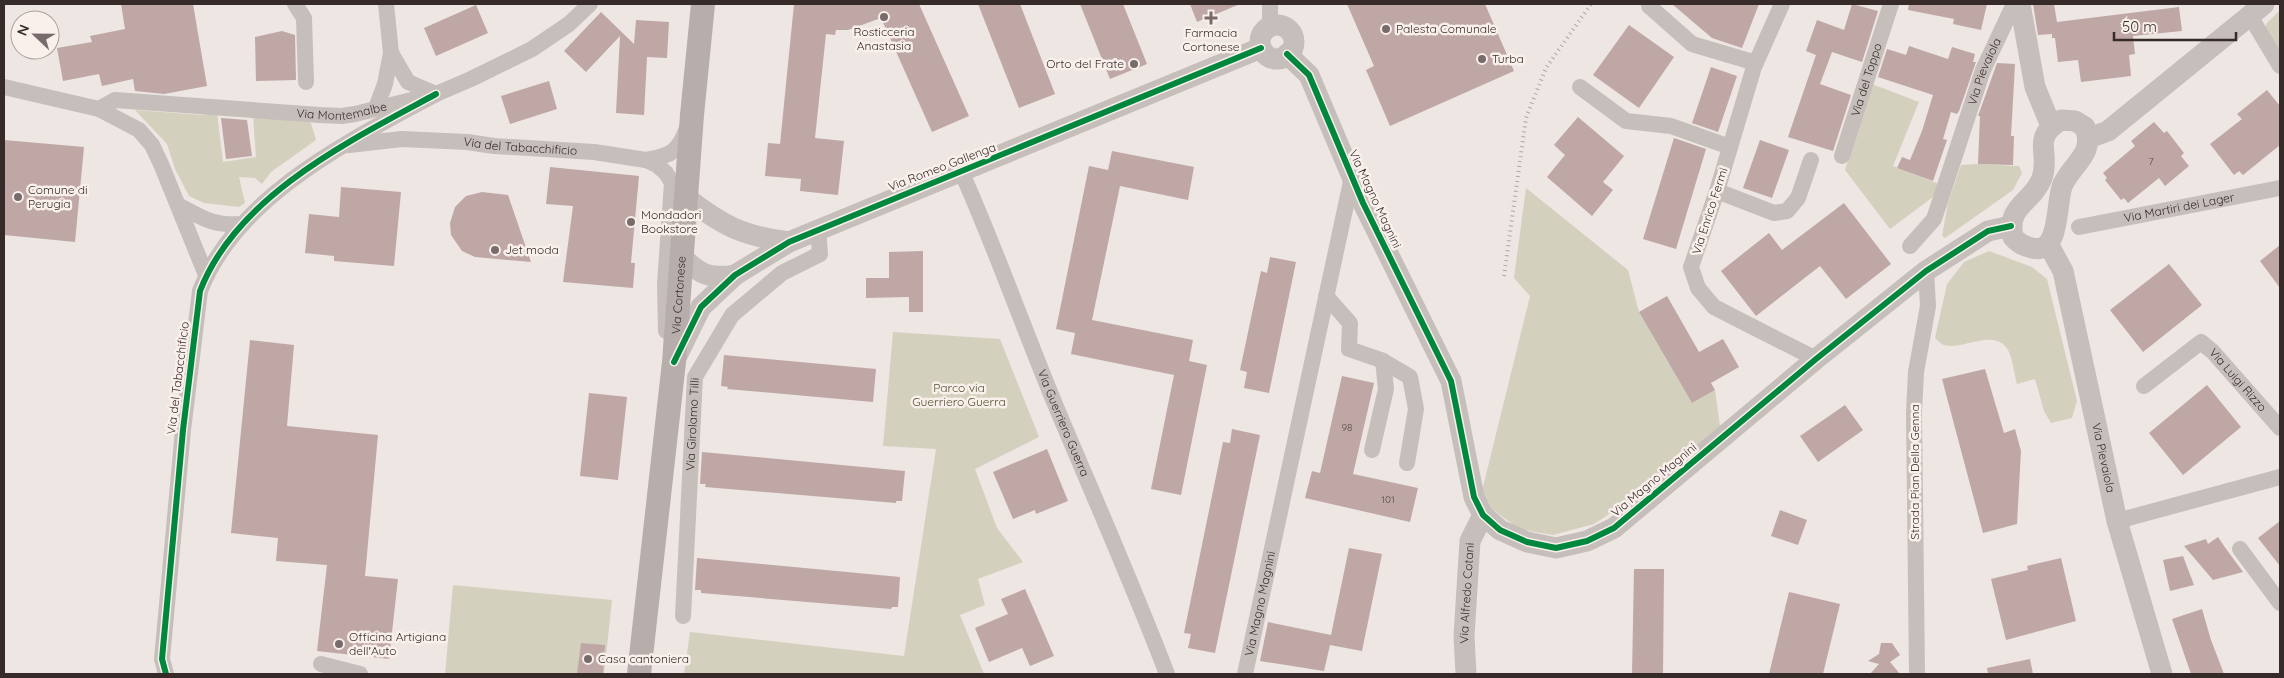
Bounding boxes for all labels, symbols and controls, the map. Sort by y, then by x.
north arrow [10,10,60,60]
scale bar [2114,10,2236,42]
marker: Rosticceria Anastasia [878,11,890,23]
marker: Farmacia Cortonese [1205,12,1217,24]
text: 50 m [2122,17,2157,36]
place label: Palesta Comunale [1396,21,1497,36]
text: N [13,22,33,38]
marker: Palesta Comunale [1380,23,1392,35]
place label: Rosticceria Anastasia [853,24,915,53]
place label: Farmacia Cortonese [1182,25,1240,54]
street label: Via Pievaiola [1964,35,2004,107]
street label: Via del Toppo [1847,41,1885,118]
place label: Turba [1492,51,1524,66]
marker: Turba [1476,53,1488,65]
place label: Orto del Frate [1046,56,1124,71]
marker: Orto del Frate [1128,58,1140,70]
street label: Via Montemalbe [296,98,388,123]
street label: Via del Tabacchificio [463,134,578,158]
street label: Via Romeo Gallenga [886,139,998,194]
street label: Via Magno Magnini [1346,147,1405,250]
house number: 7 [2148,155,2154,168]
street label: Via Enrico Fermi [1688,166,1731,256]
place label: Comune di Perugia [28,182,88,211]
street label: Via Martiri dei Lager [2122,189,2236,225]
marker: Comune di Perugia [12,191,24,203]
place label: Mondadori Bookstore [641,207,701,236]
marker: Mondadori Bookstore [625,216,637,228]
place label: Jet moda [505,242,559,257]
marker: Jet moda [489,244,501,256]
street label: Via Cortonese [668,255,689,335]
street label: Via del Tabacchificio [163,321,192,435]
street label: Via Luigi Rizzo [2206,345,2270,414]
street label: Via Guerriero Guerra [1035,367,1093,479]
street label: Via Girolamo Tilli [682,377,702,471]
park label: Parco via Guerriero Guerra [912,380,1006,409]
street label: Strada Pian Della Genna [1907,404,1922,540]
house number: 98 [1342,421,1352,434]
street label: Via Pievaiola [2089,421,2119,494]
street label: Via Magno Magnini [1608,440,1699,520]
house number: 101 [1381,493,1395,506]
street label: Via Alfredo Cotani [1456,542,1477,644]
street label: Via Magno Magnini [1241,550,1278,657]
place label: Officina Artigiana dell'Auto [349,629,446,658]
marker: Officina Artigiana dell'Auto [333,638,345,650]
place label: Casa cantoniera [598,651,689,666]
marker: Casa cantoniera [582,653,594,665]

